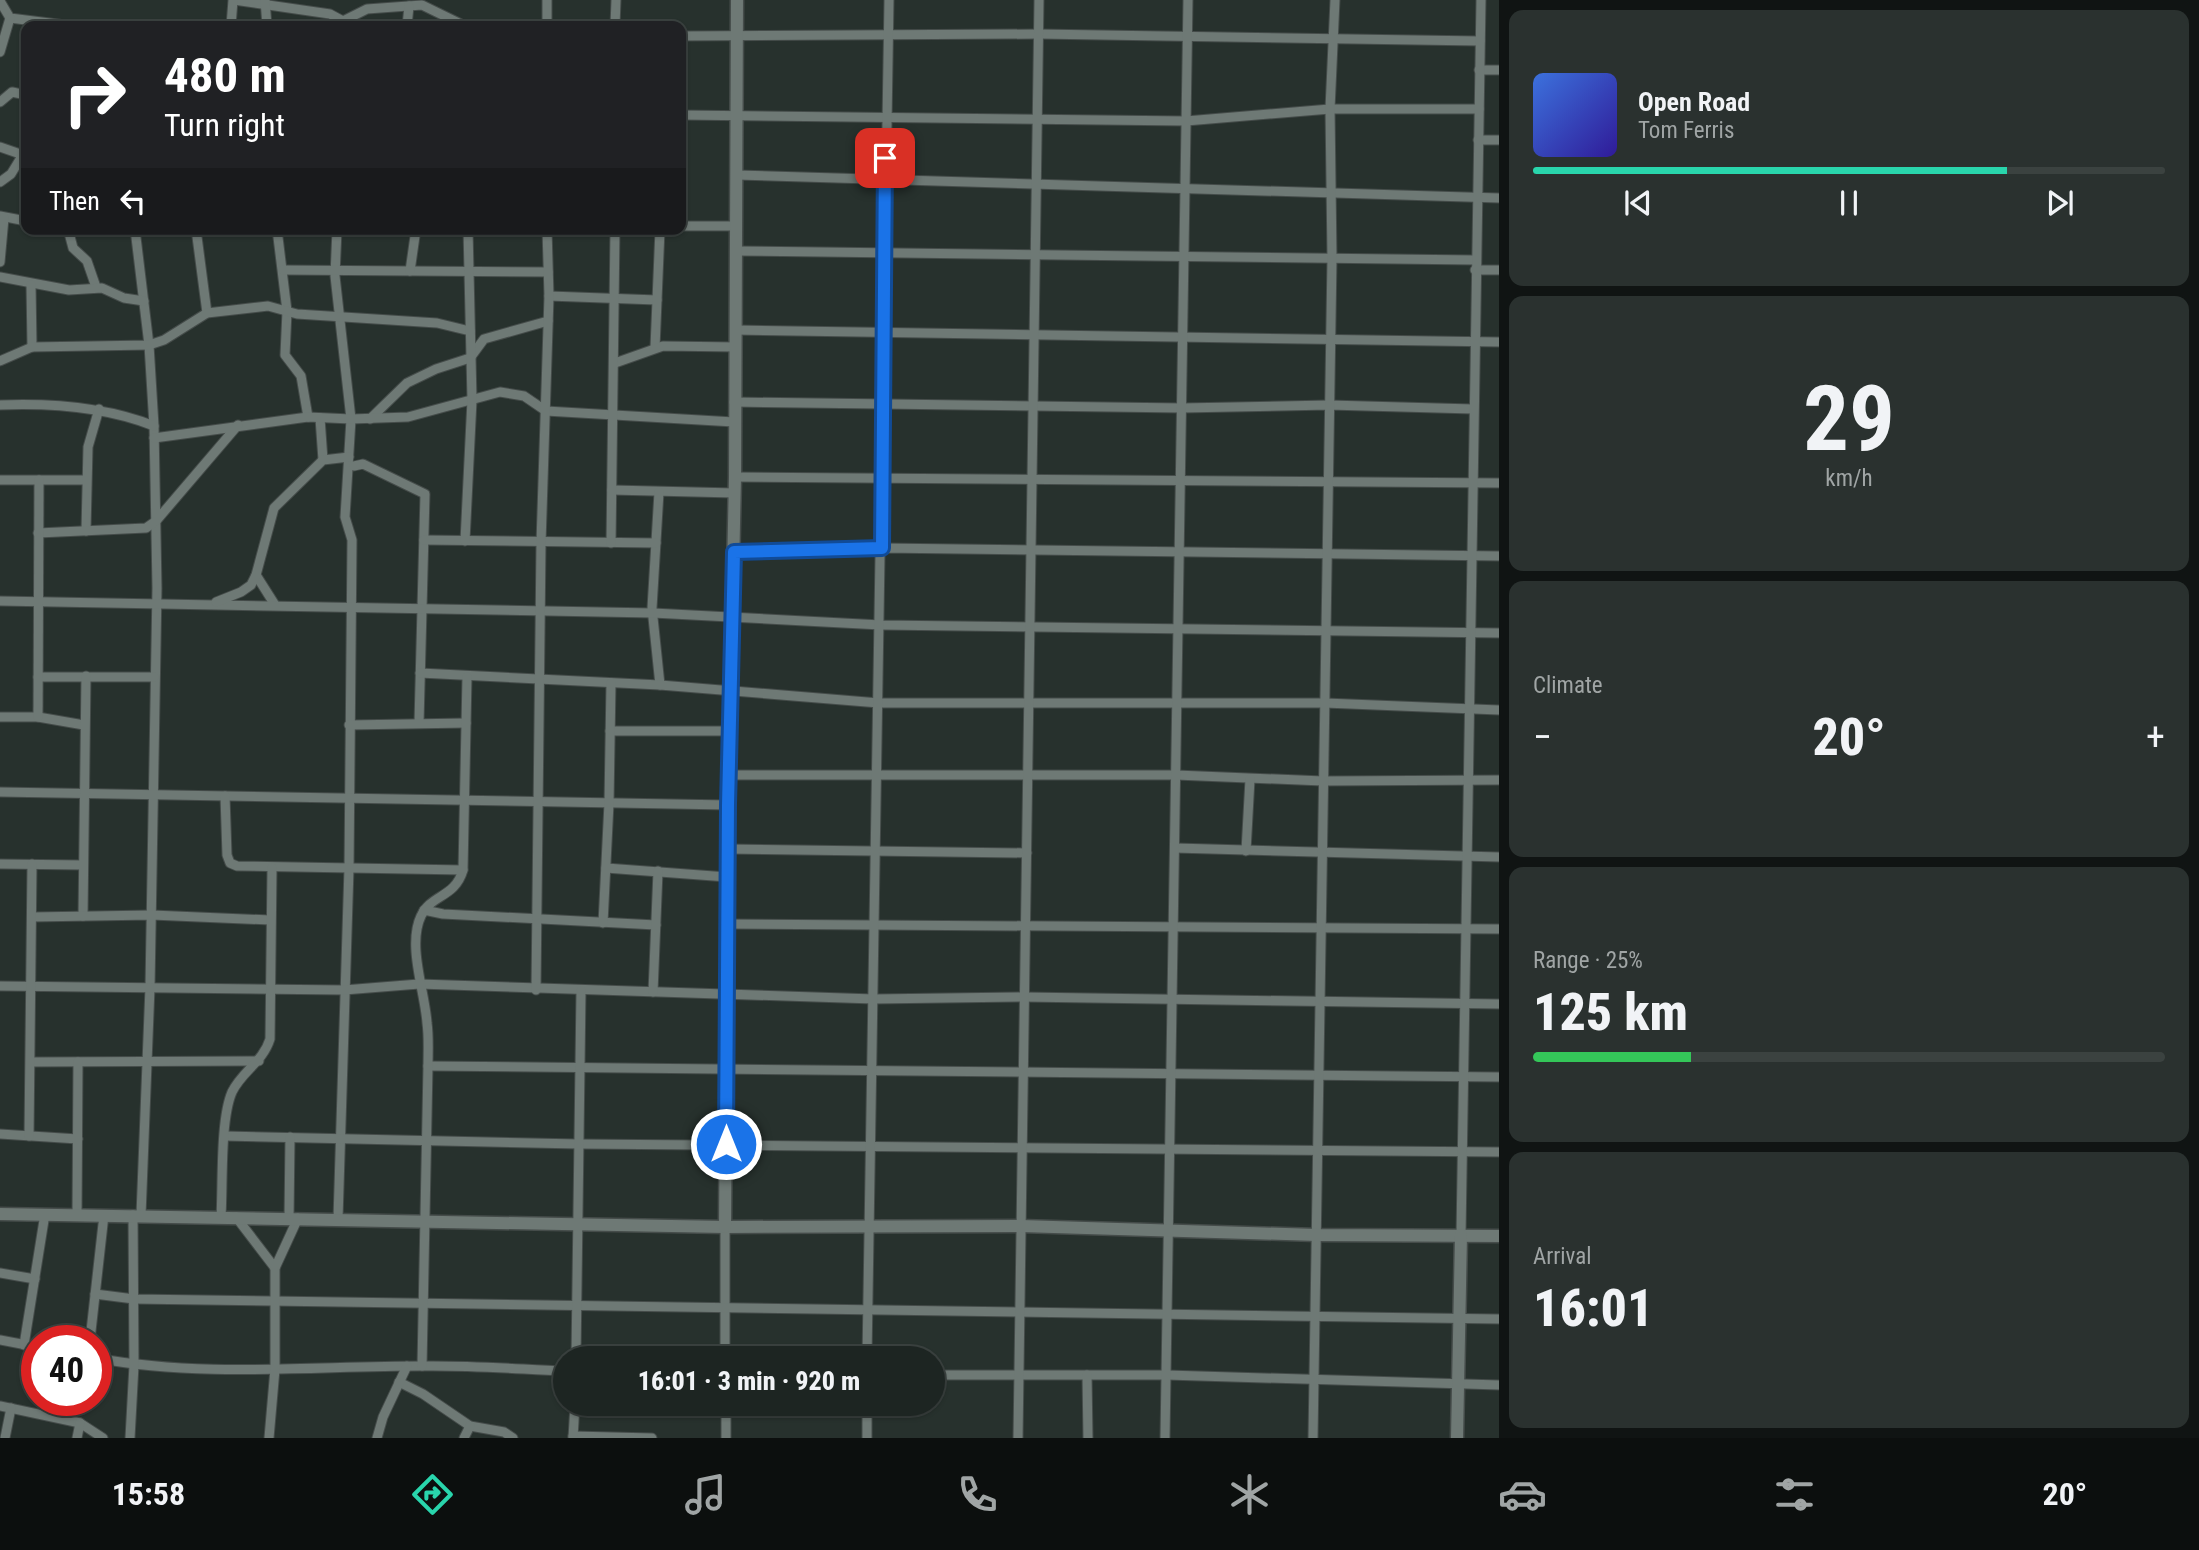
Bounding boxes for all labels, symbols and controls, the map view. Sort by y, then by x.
text: 480 m [164,47,286,104]
icon: right [49,49,140,140]
text: Open Road [1638,87,1750,117]
text: Turn right [164,106,285,144]
text: Tom Ferris [1638,117,1734,144]
pin [855,128,915,188]
icon: arrive [866,139,904,177]
icon: left [114,182,152,220]
icon: previous [1619,184,1657,222]
icon: pause [1830,184,1868,222]
icon: next [2041,184,2079,222]
text: Then [49,186,100,216]
text: 29 [1803,366,1895,472]
text: km/h [1825,465,1873,492]
text: Climate [1533,672,1603,699]
text: 20° [1812,707,1886,768]
text: − [1533,715,1552,759]
text: + [2146,715,2165,759]
text: Range · 25% [1533,947,1643,974]
text: 125 km [1533,982,1688,1043]
position arrow [689,1107,763,1181]
text: Arrival [1533,1243,1592,1270]
text: 16:01 [1533,1278,1653,1339]
speed limit sign: 40 [21,1325,112,1416]
text: 16:01 · 3 min · 920 m [638,1366,860,1396]
icon: directions [408,1470,457,1519]
icon: music [681,1470,730,1519]
icon: phone [953,1470,1002,1519]
icon: climate [1225,1470,1274,1519]
icon: car [1498,1470,1547,1519]
icon: filters [1770,1470,1819,1519]
text: 15:58 [112,1475,185,1513]
text: 20° [2043,1475,2087,1513]

